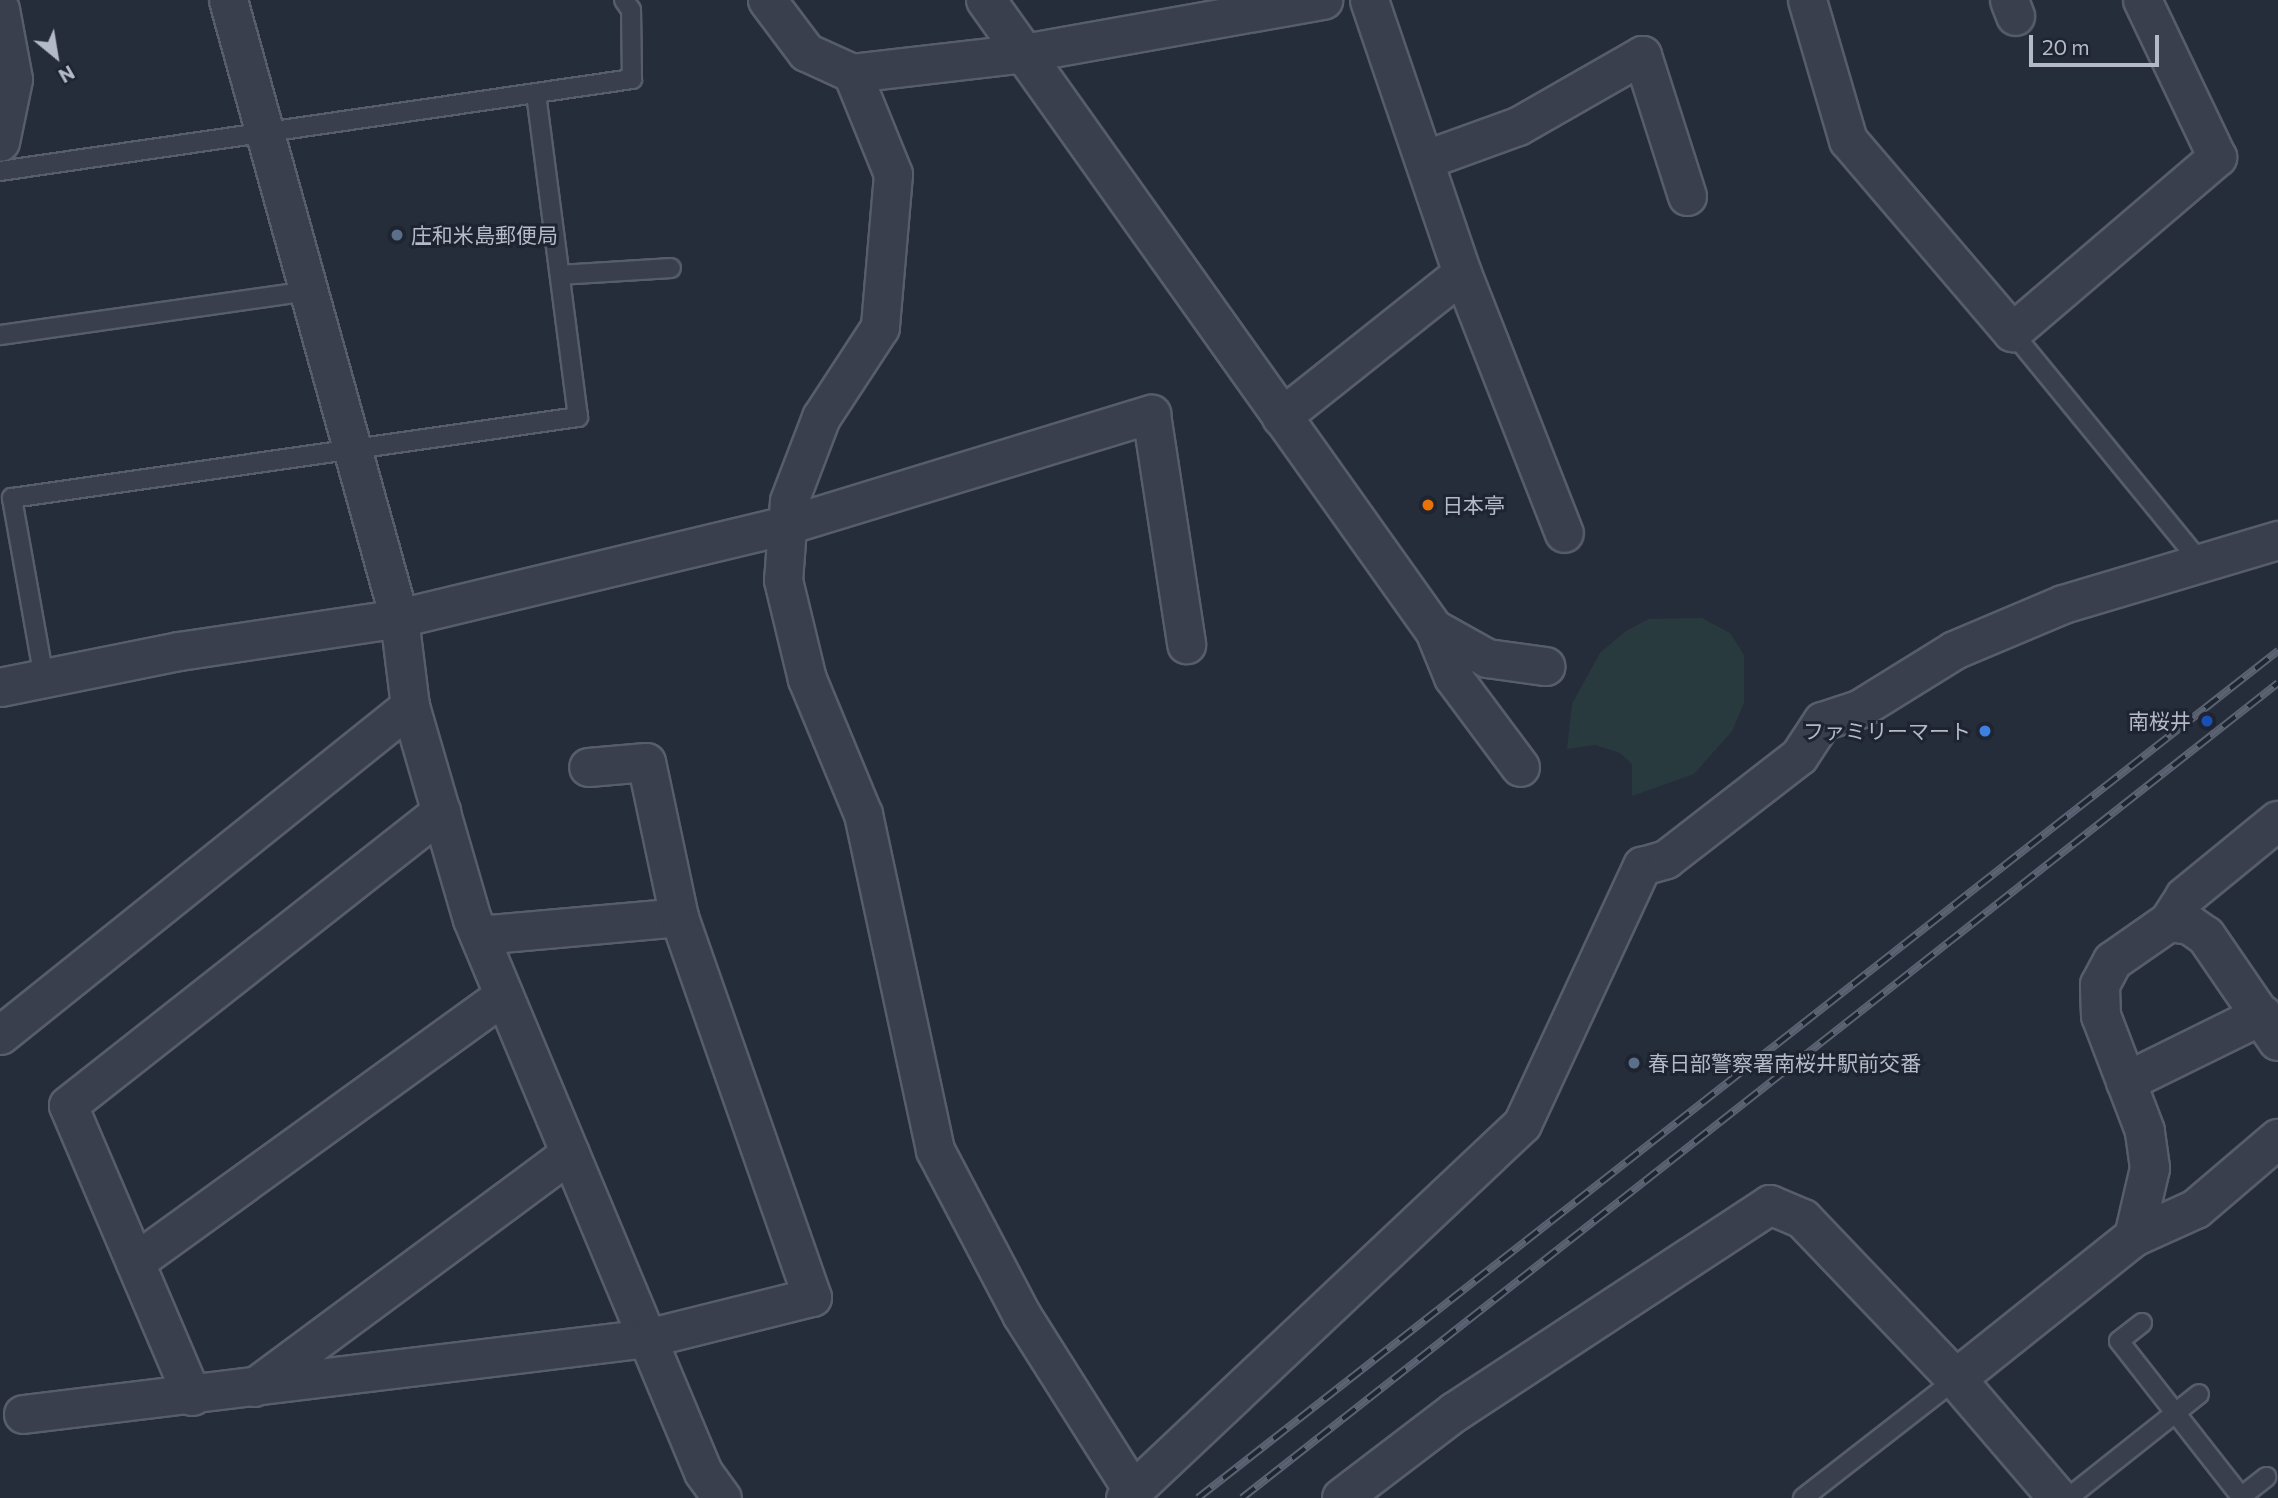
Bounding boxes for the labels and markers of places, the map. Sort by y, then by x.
place label: 庄和米島郵便局 [411,222,558,248]
marker: 庄和米島郵便局 [389,227,405,243]
place label: 日本亭 [1442,492,1505,518]
marker: 日本亭 [1420,497,1436,513]
place label: 南桜井 [2128,708,2191,734]
marker: 南桜井 [2197,711,2217,731]
place label: ファミリーマート [1803,718,1971,744]
marker: ファミリーマート [1977,723,1993,739]
place label: 春日部警察署南桜井駅前交番 [1648,1050,1921,1076]
marker: 春日部警察署南桜井駅前交番 [1626,1055,1642,1071]

